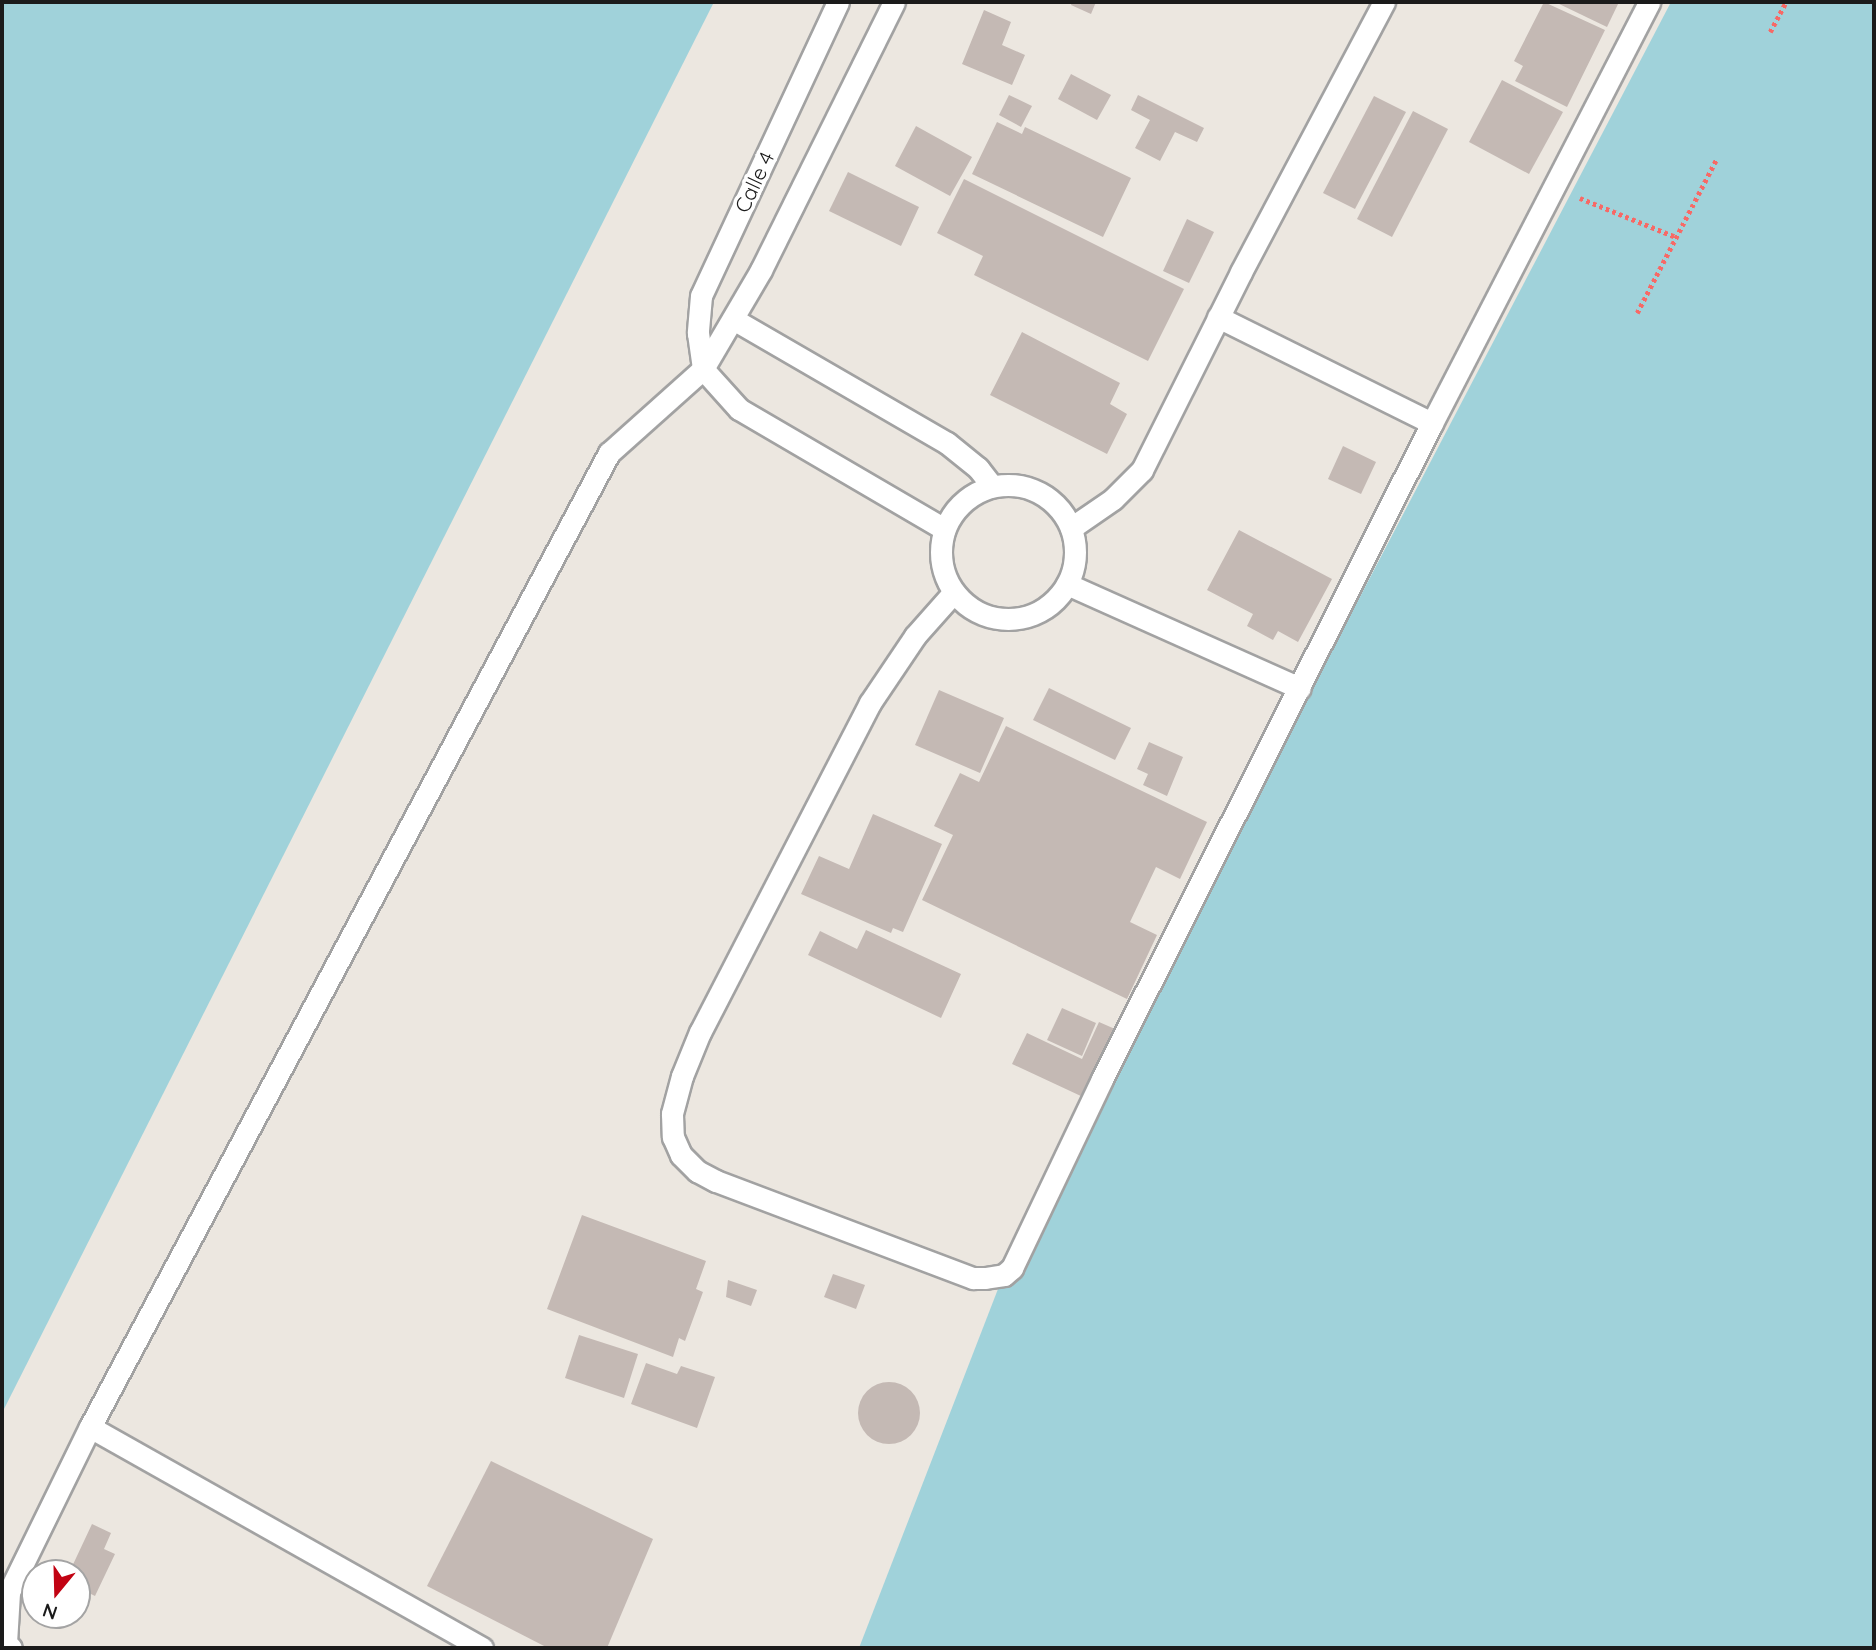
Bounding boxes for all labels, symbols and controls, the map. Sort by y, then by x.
street label: Calle 4 [729,147,779,217]
north arrow [21,1559,91,1629]
text: N [39,1598,60,1626]

